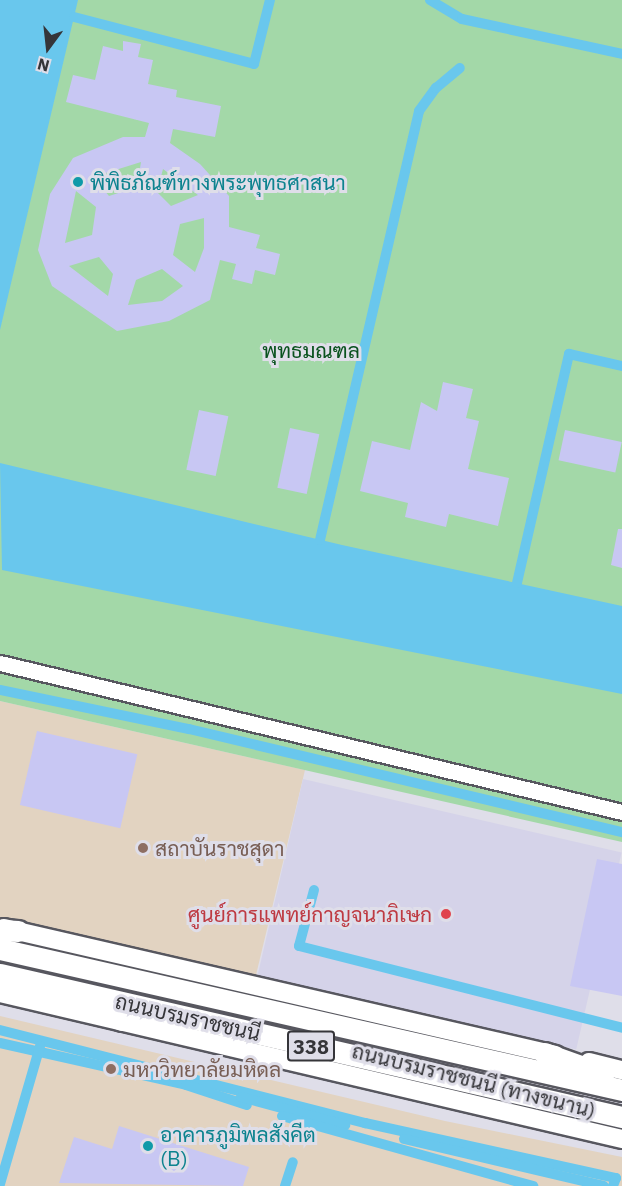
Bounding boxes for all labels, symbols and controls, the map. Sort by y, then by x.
north arrow [18,18,78,78]
text: N [35,54,52,77]
place label: พิพิธภัณฑ์ทางพระพุทธศาสนา [90,169,346,195]
marker: พิพิธภัณฑ์ทางพระพุทธศาสนา [71,175,85,189]
park label: พุทธมณฑล [262,337,360,363]
place label: สถาบันราชสุดา [155,835,284,861]
marker: สถาบันราชสุดา [136,841,150,855]
place label: ศูนย์การแพทย์กาญจนาภิเษก [188,901,432,927]
marker: ศูนย์การแพทย์กาญจนาภิเษก [437,905,455,923]
street label: ถนนบรมราชชนนี [113,988,263,1046]
road number: 338 [287,1029,335,1063]
street label: ถนนบรมราชชนนี (ทางขนาน) [350,1038,598,1122]
place label: มหาวิทยาลัยมหิดล [123,1056,281,1082]
marker: มหาวิทยาลัยมหิดล [104,1062,118,1076]
place label: อาคารภูมิพลสังคีต (B) [160,1121,316,1171]
marker: อาคารภูมิพลสังคีต (B) [141,1139,155,1153]

